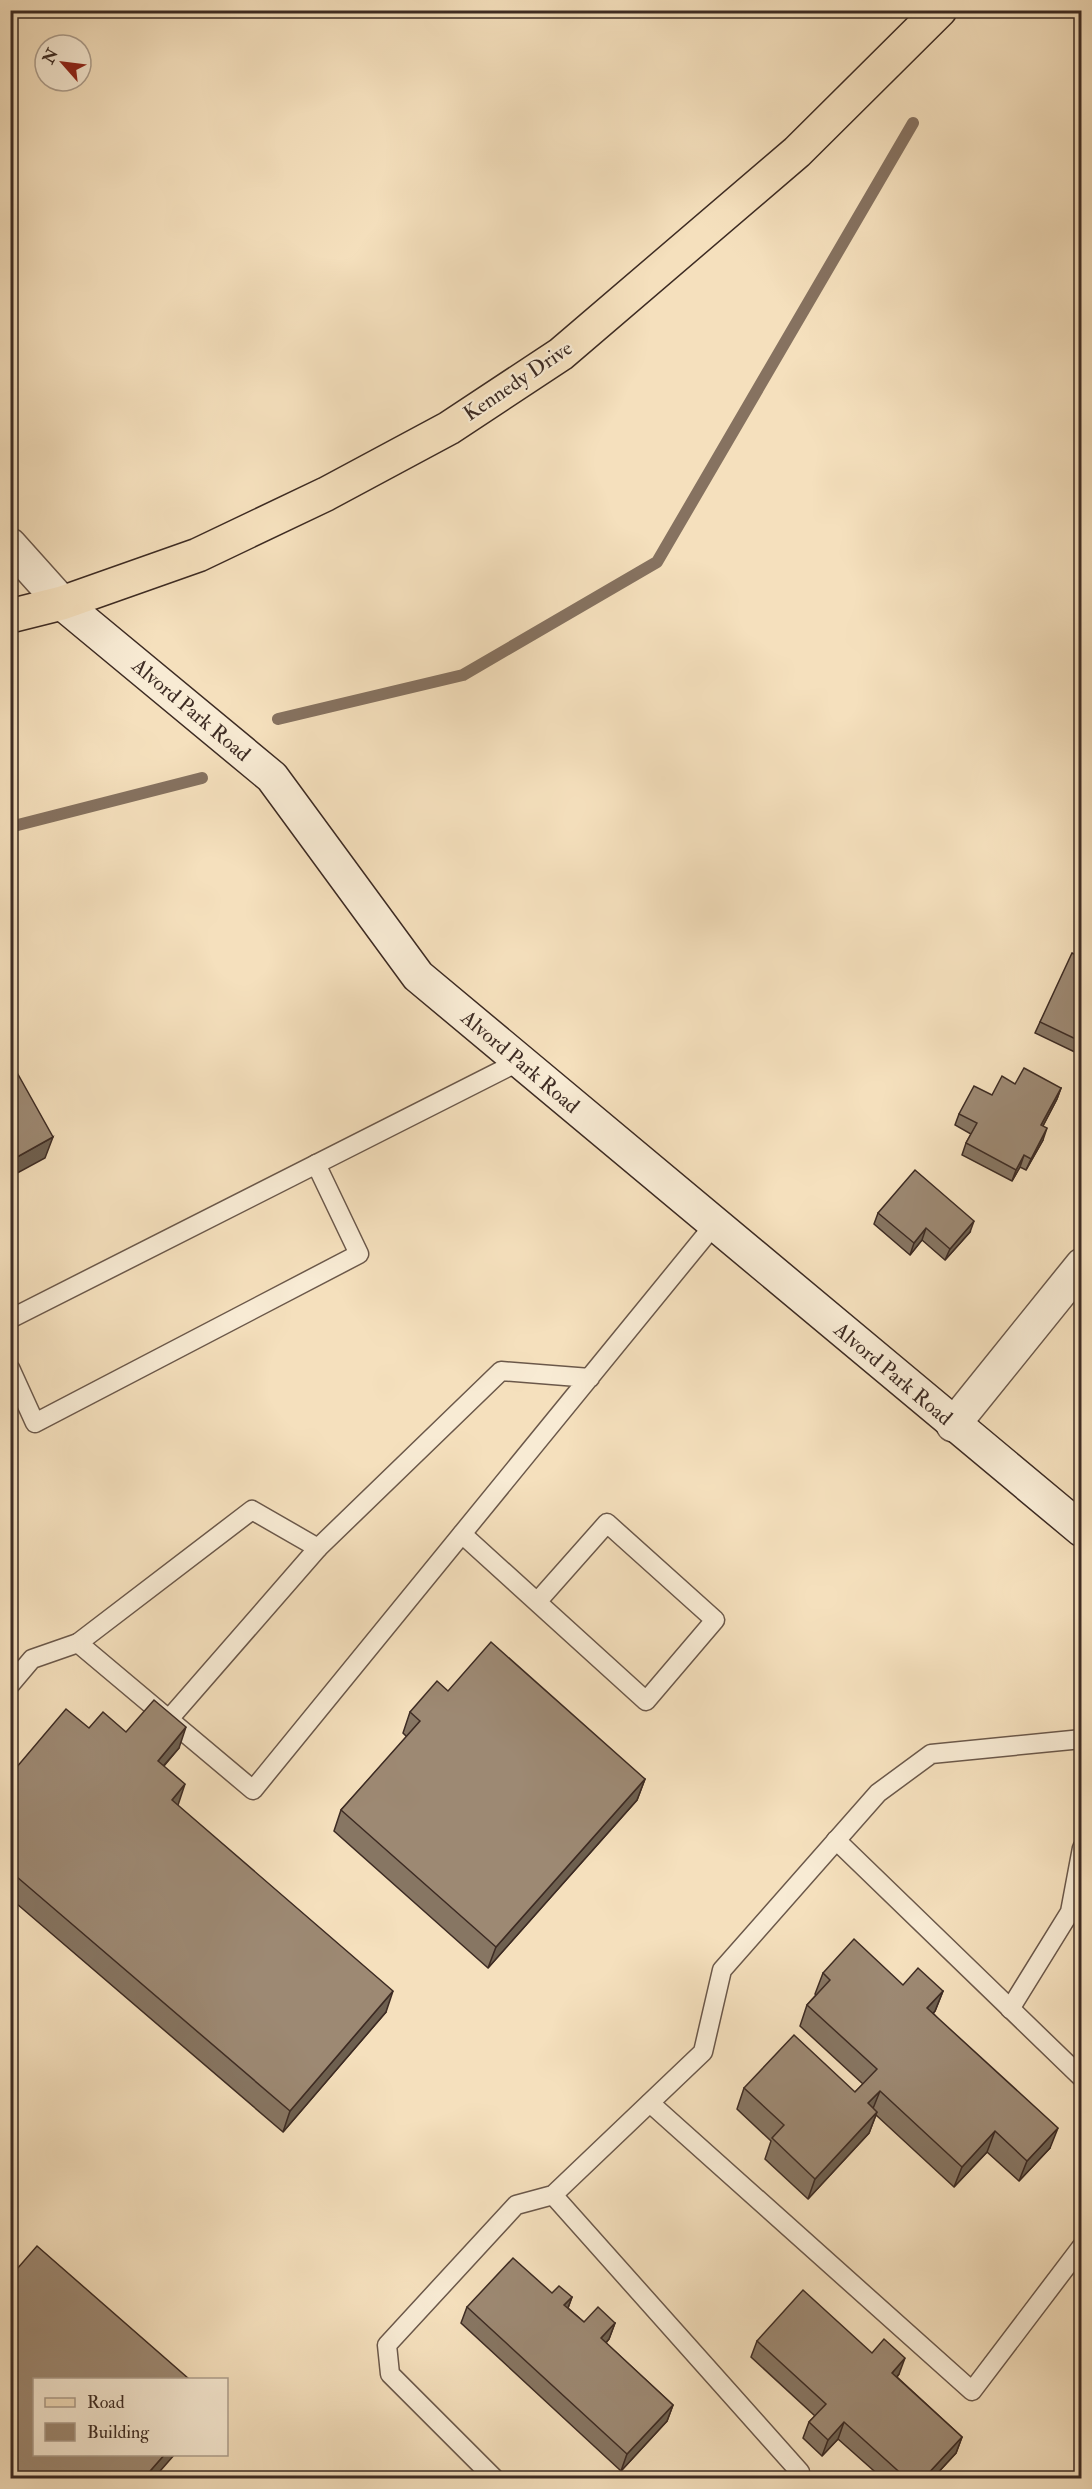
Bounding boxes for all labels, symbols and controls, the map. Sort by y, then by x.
north arrow [33,33,93,93]
text: N [38,45,63,68]
street label: Kennedy Drive [458,335,578,427]
street label: Alvord Park Road [125,652,256,768]
street label: Alvord Park Road [454,1004,585,1120]
street label: Alvord Park Road [827,1316,958,1432]
legend [33,2378,228,2456]
text: Road [87,2391,125,2414]
text: Building [87,2421,150,2444]

